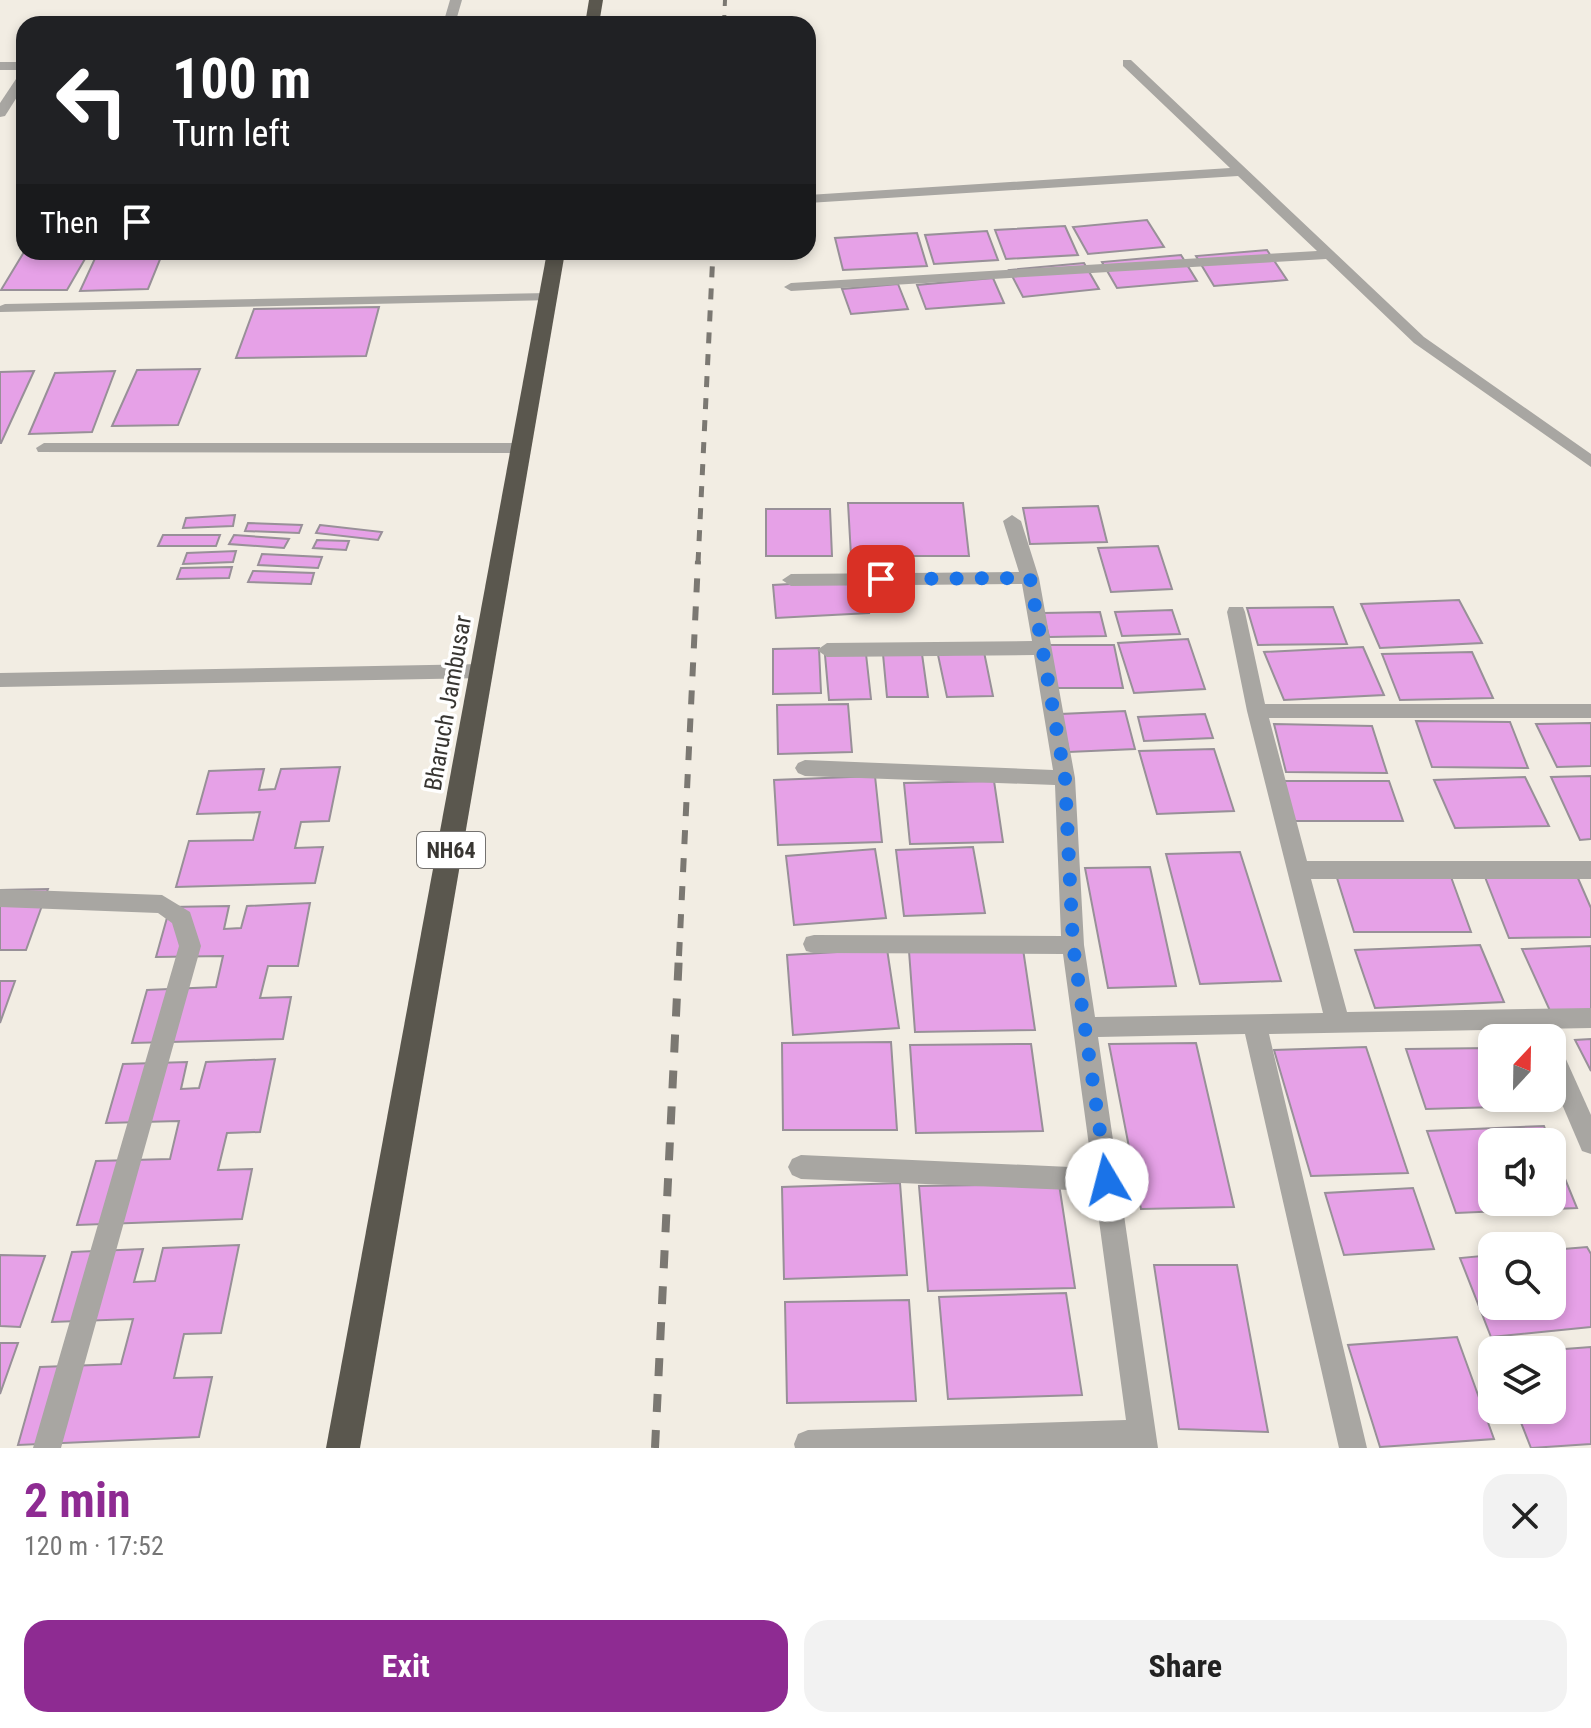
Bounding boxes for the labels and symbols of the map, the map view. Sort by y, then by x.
pin [847,545,915,613]
street label: Bharuch Jambusar [419,613,477,793]
road number: NH64 [417,832,485,868]
north arrow [1478,1024,1566,1112]
position arrow [1065,1138,1149,1222]

